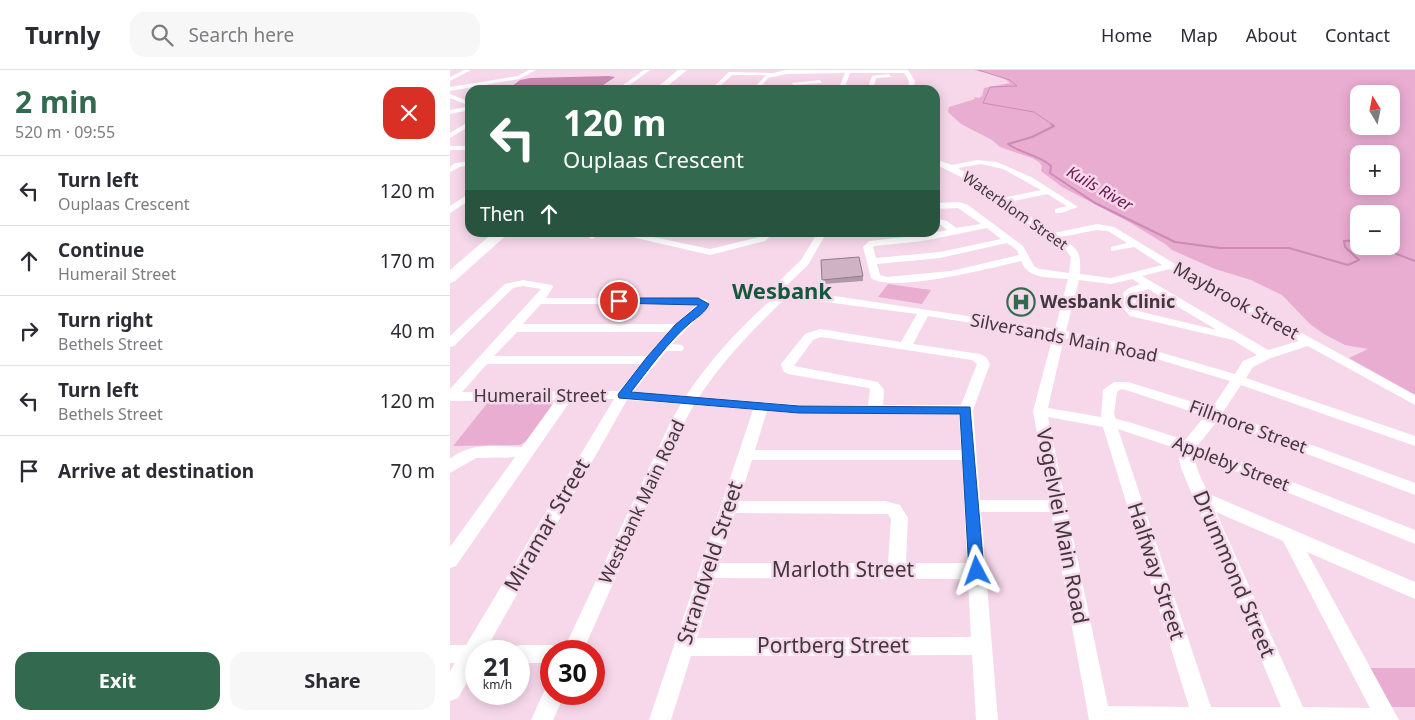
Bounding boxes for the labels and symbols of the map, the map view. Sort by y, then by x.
north arrow [1350,85,1400,135]
water label: Kuils River [1063,160,1138,216]
street label: Waterblom Street [959,166,1073,254]
street label: Maybrook Street [1169,256,1304,345]
district label: Wesbank [732,275,832,305]
pin [598,280,640,322]
hospital icon: Wesbank Clinic [1006,287,1036,317]
place label: Wesbank Clinic [1040,289,1175,313]
street label: Silversands Main Road [969,307,1160,367]
street label: Humerail Street [474,383,607,407]
street label: Fillmore Street [1186,394,1311,459]
street label: Westbank Main Road [593,416,690,587]
street label: Vogelvlei Main Road [1030,425,1096,626]
street label: Appleby Street [1170,430,1294,497]
street label: Miramar Street [497,453,596,596]
street label: Strandveld Street [669,477,749,648]
street label: Drummond Street [1187,486,1283,662]
street label: Halfway Street [1122,498,1193,643]
position arrow [950,544,1002,596]
street label: Marloth Street [772,555,915,583]
street label: Portberg Street [757,631,909,659]
speed limit sign: 30 [540,640,605,705]

